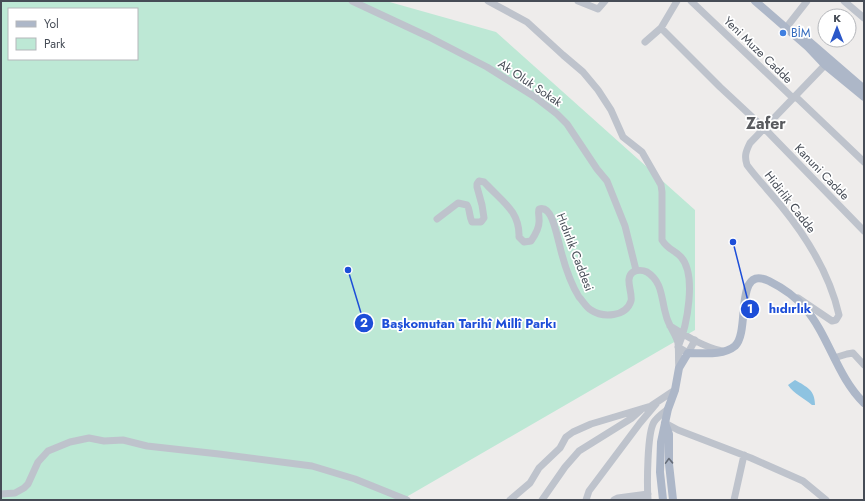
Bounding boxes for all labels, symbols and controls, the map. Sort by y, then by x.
legend [8,8,138,60]
north arrow [817,8,857,48]
text: K [833,10,841,26]
street label: Yeni Muze Cadde [719,12,797,88]
text: Yol [44,15,59,33]
place label: BİM [791,24,811,42]
marker: BİM [778,28,788,38]
text: Park [44,35,66,53]
street label: Ak Oluk Sokak [494,55,566,111]
district label: Zafer [746,112,786,135]
street label: Kanuni Cadde [791,140,853,204]
street label: Hidirlik Cadde [760,167,820,237]
street label: Hıdırlık Caddesi [552,210,598,294]
callout: hıdırlık [740,296,819,321]
text: hıdırlık [769,299,812,318]
text: 1 [747,300,753,318]
callout: Başkomutan Tarihî Millî Parkı [354,311,564,336]
text: 2 [360,314,368,332]
text: Başkomutan Tarihî Millî Parkı [382,314,556,333]
one-way arrow [665,458,673,464]

